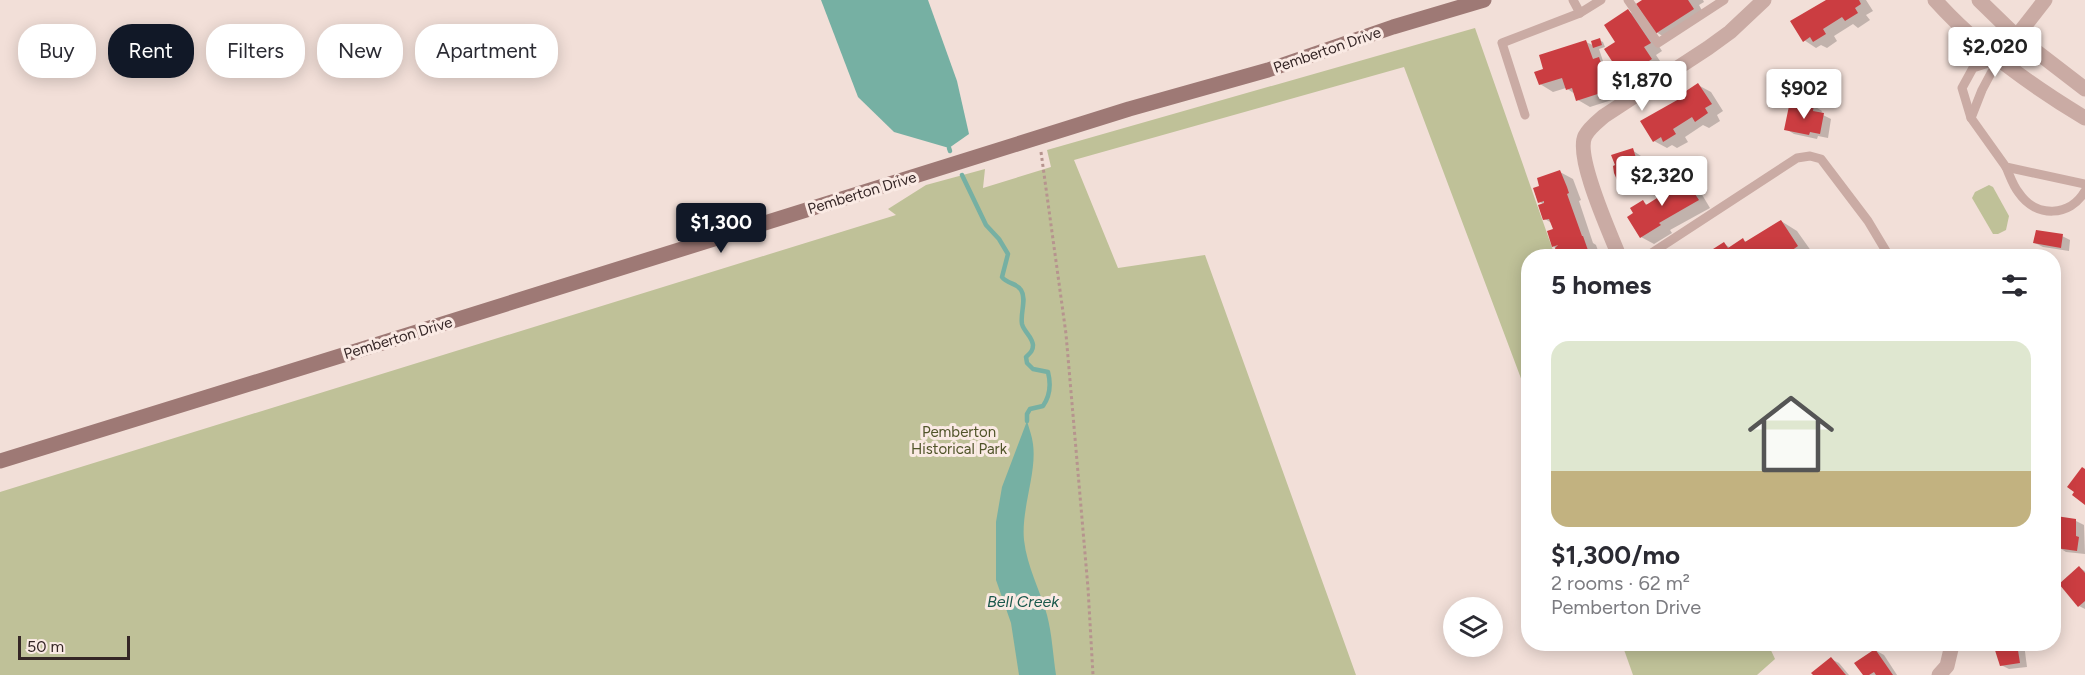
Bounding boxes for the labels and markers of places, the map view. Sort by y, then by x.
pin: $2,020 [1946,27,2044,78]
pin: $1,870 [1593,61,1691,112]
pin: $902 [1768,69,1840,120]
pin: $2,320 [1613,156,1711,207]
pin: $1,300 [672,203,770,254]

